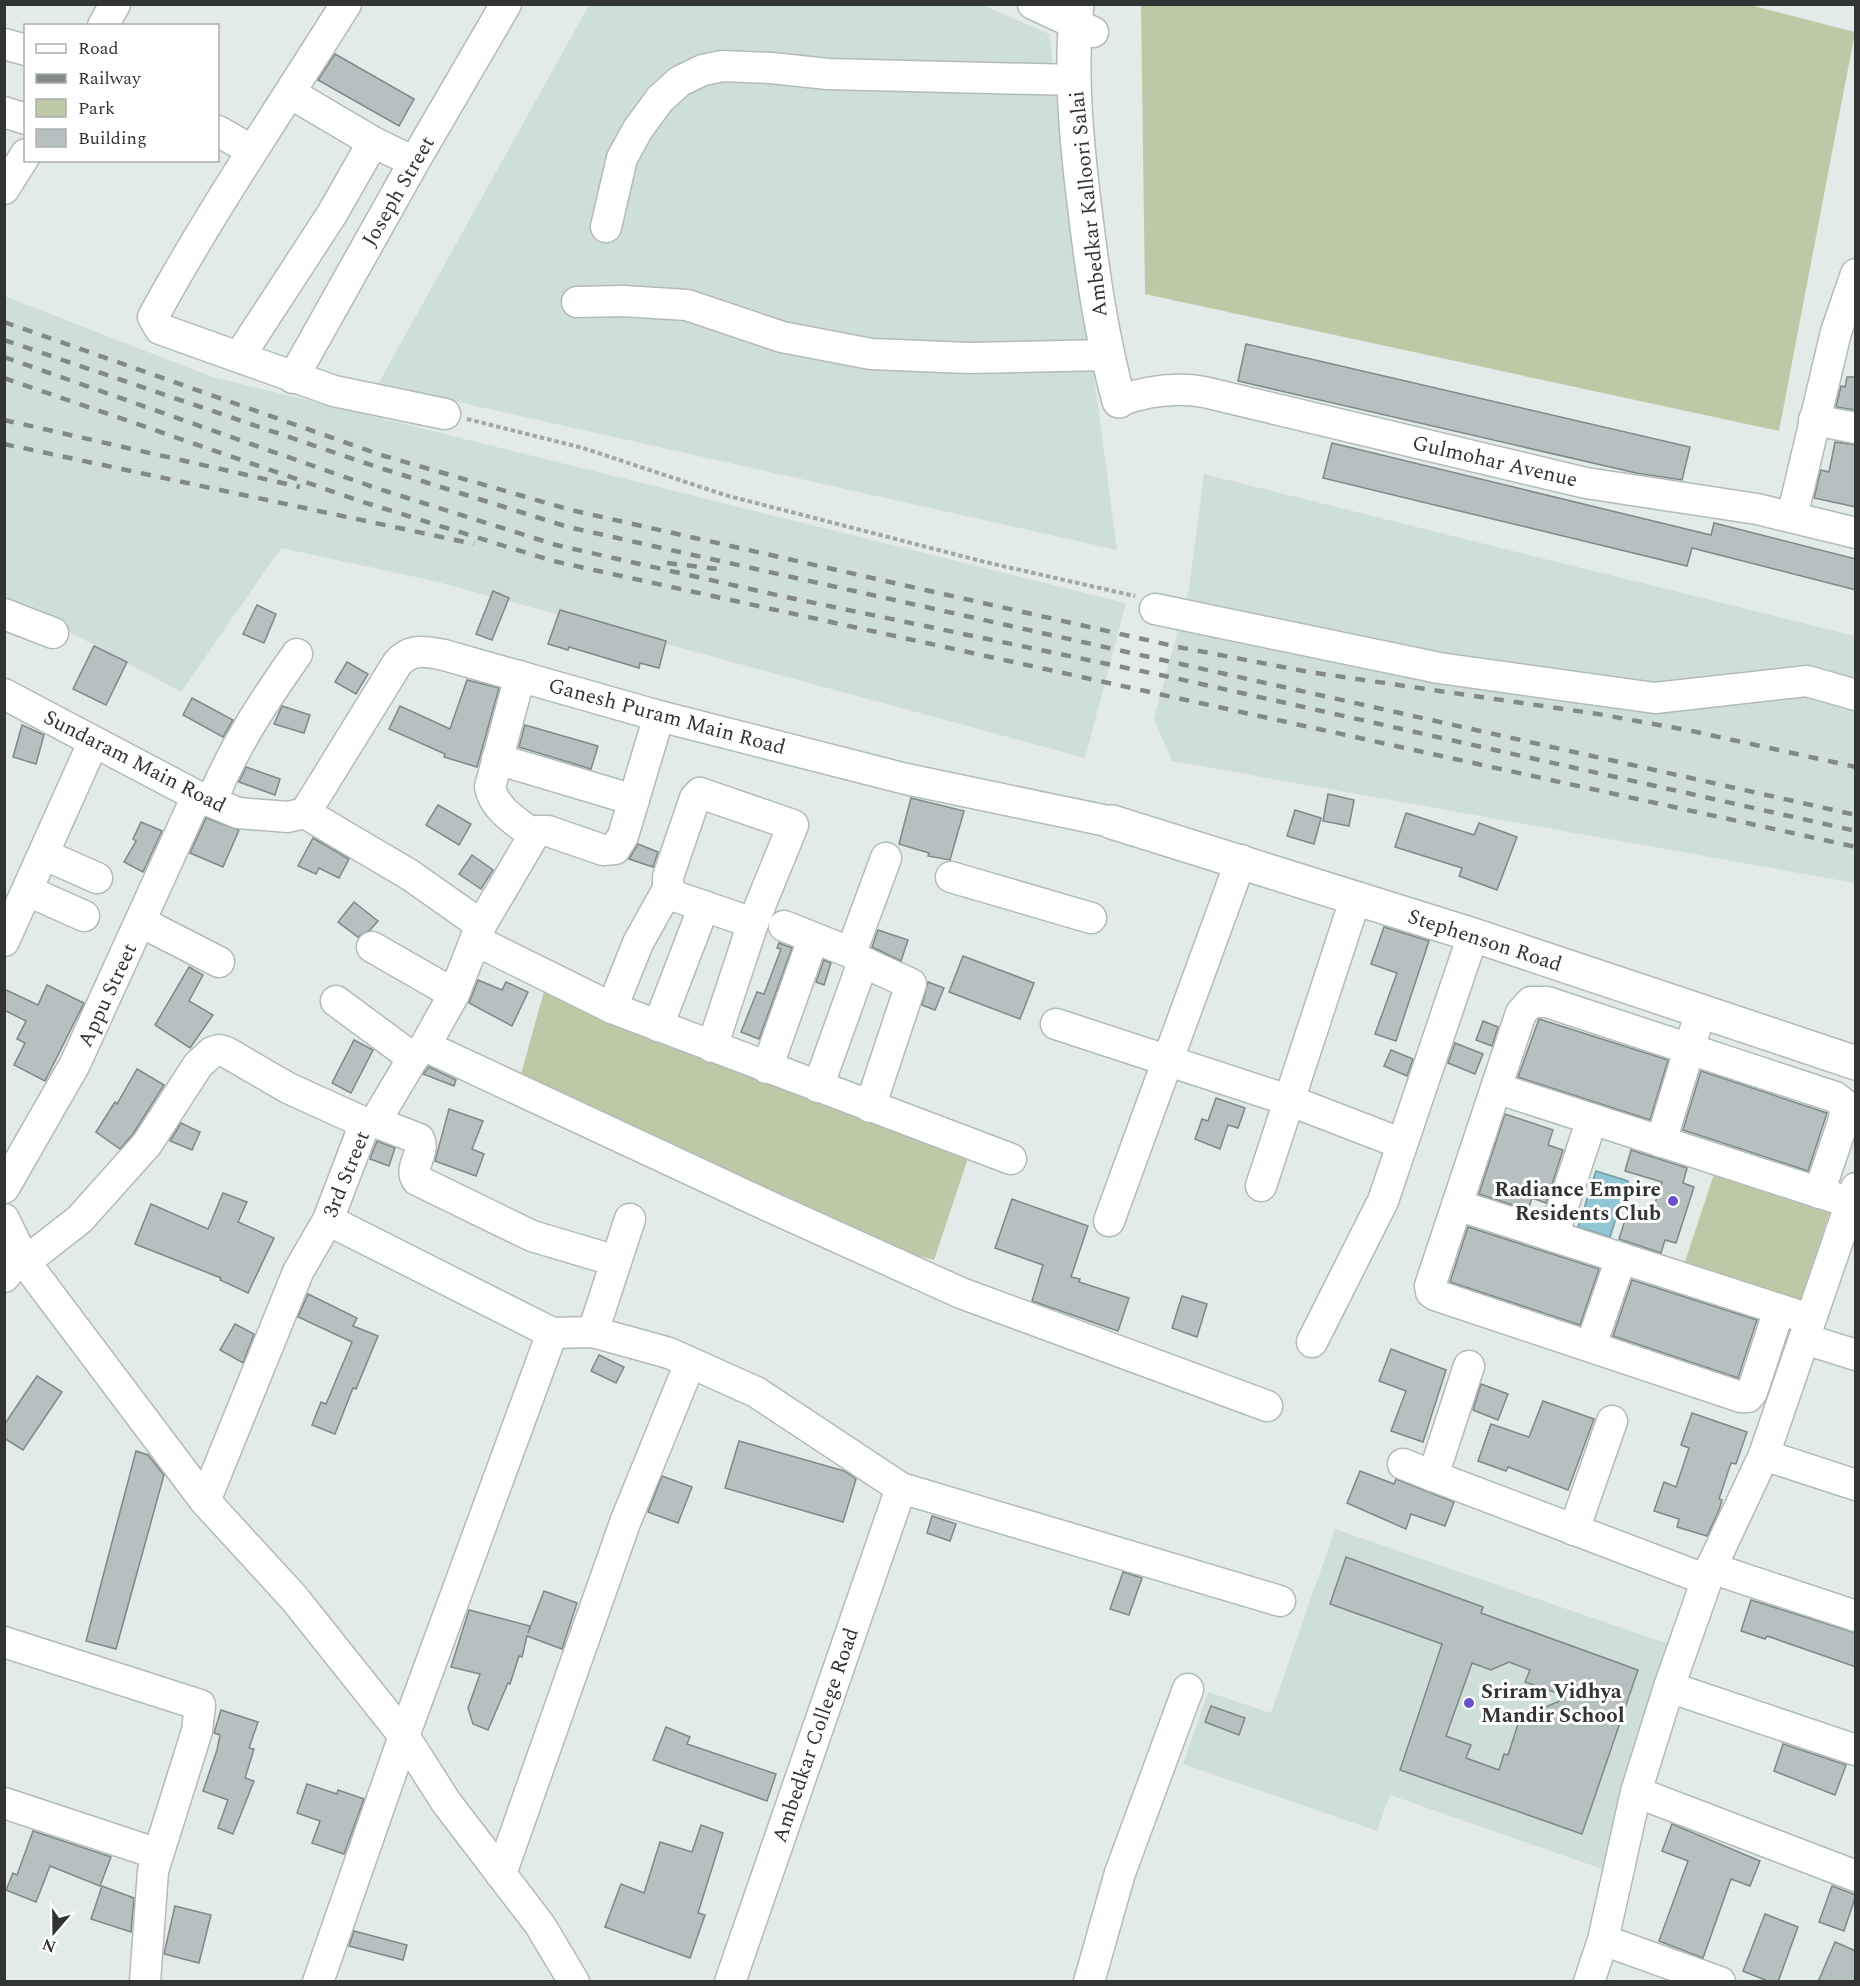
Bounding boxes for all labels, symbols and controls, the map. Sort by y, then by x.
legend [24,24,219,162]
text: Road [78,35,119,62]
text: Railway [78,65,142,92]
street label: Ambedkar Kalloori Salai [1061,89,1117,319]
text: Park [78,95,115,122]
text: Building [78,125,147,152]
street label: Joseph Street [354,130,443,253]
street label: Gulmohar Avenue [1409,427,1581,497]
street label: Ganesh Puram Main Road [545,670,789,764]
street label: Sundaram Main Road [38,702,231,822]
street label: Stephenson Road [1403,901,1566,981]
street label: Appu Street [70,938,146,1053]
street label: 3rd Street [315,1126,379,1223]
place label: Radiance Empire Residents Club [1494,1174,1661,1230]
marker: Radiance Empire Residents Club [1666,1194,1680,1208]
street label: Ambedkar College Road [764,1623,868,1847]
place label: Sriram Vidhya Mandir School [1481,1676,1625,1732]
marker: Sriram Vidhya Mandir School [1462,1696,1476,1710]
north arrow [24,1902,84,1962]
text: N [39,1932,59,1959]

